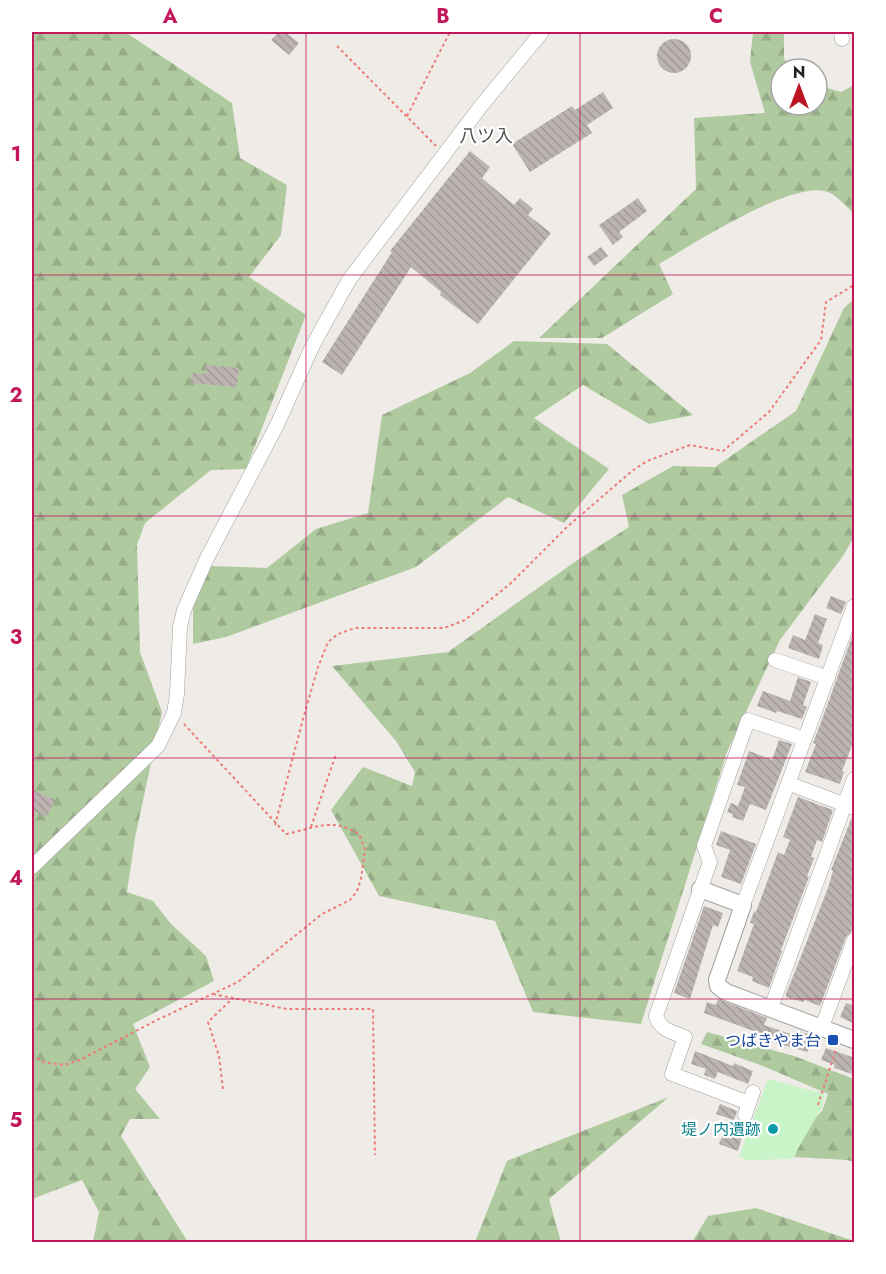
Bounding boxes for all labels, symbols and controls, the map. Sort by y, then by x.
text: A [162,2,178,31]
text: B [436,2,450,31]
text: C [709,2,723,31]
north arrow [769,57,829,117]
text: N [793,61,805,84]
district label: 八ツ入 [459,123,513,149]
text: 1 [11,140,21,169]
text: 2 [9,381,23,410]
text: 3 [10,623,22,652]
text: 4 [9,864,23,893]
place label: つばきやま台 [725,1029,821,1052]
marker: つばきやま台 [826,1033,840,1047]
text: 5 [10,1106,23,1135]
place label: 堤ノ内遺跡 [681,1118,761,1141]
marker: 堤ノ内遺跡 [766,1122,780,1136]

